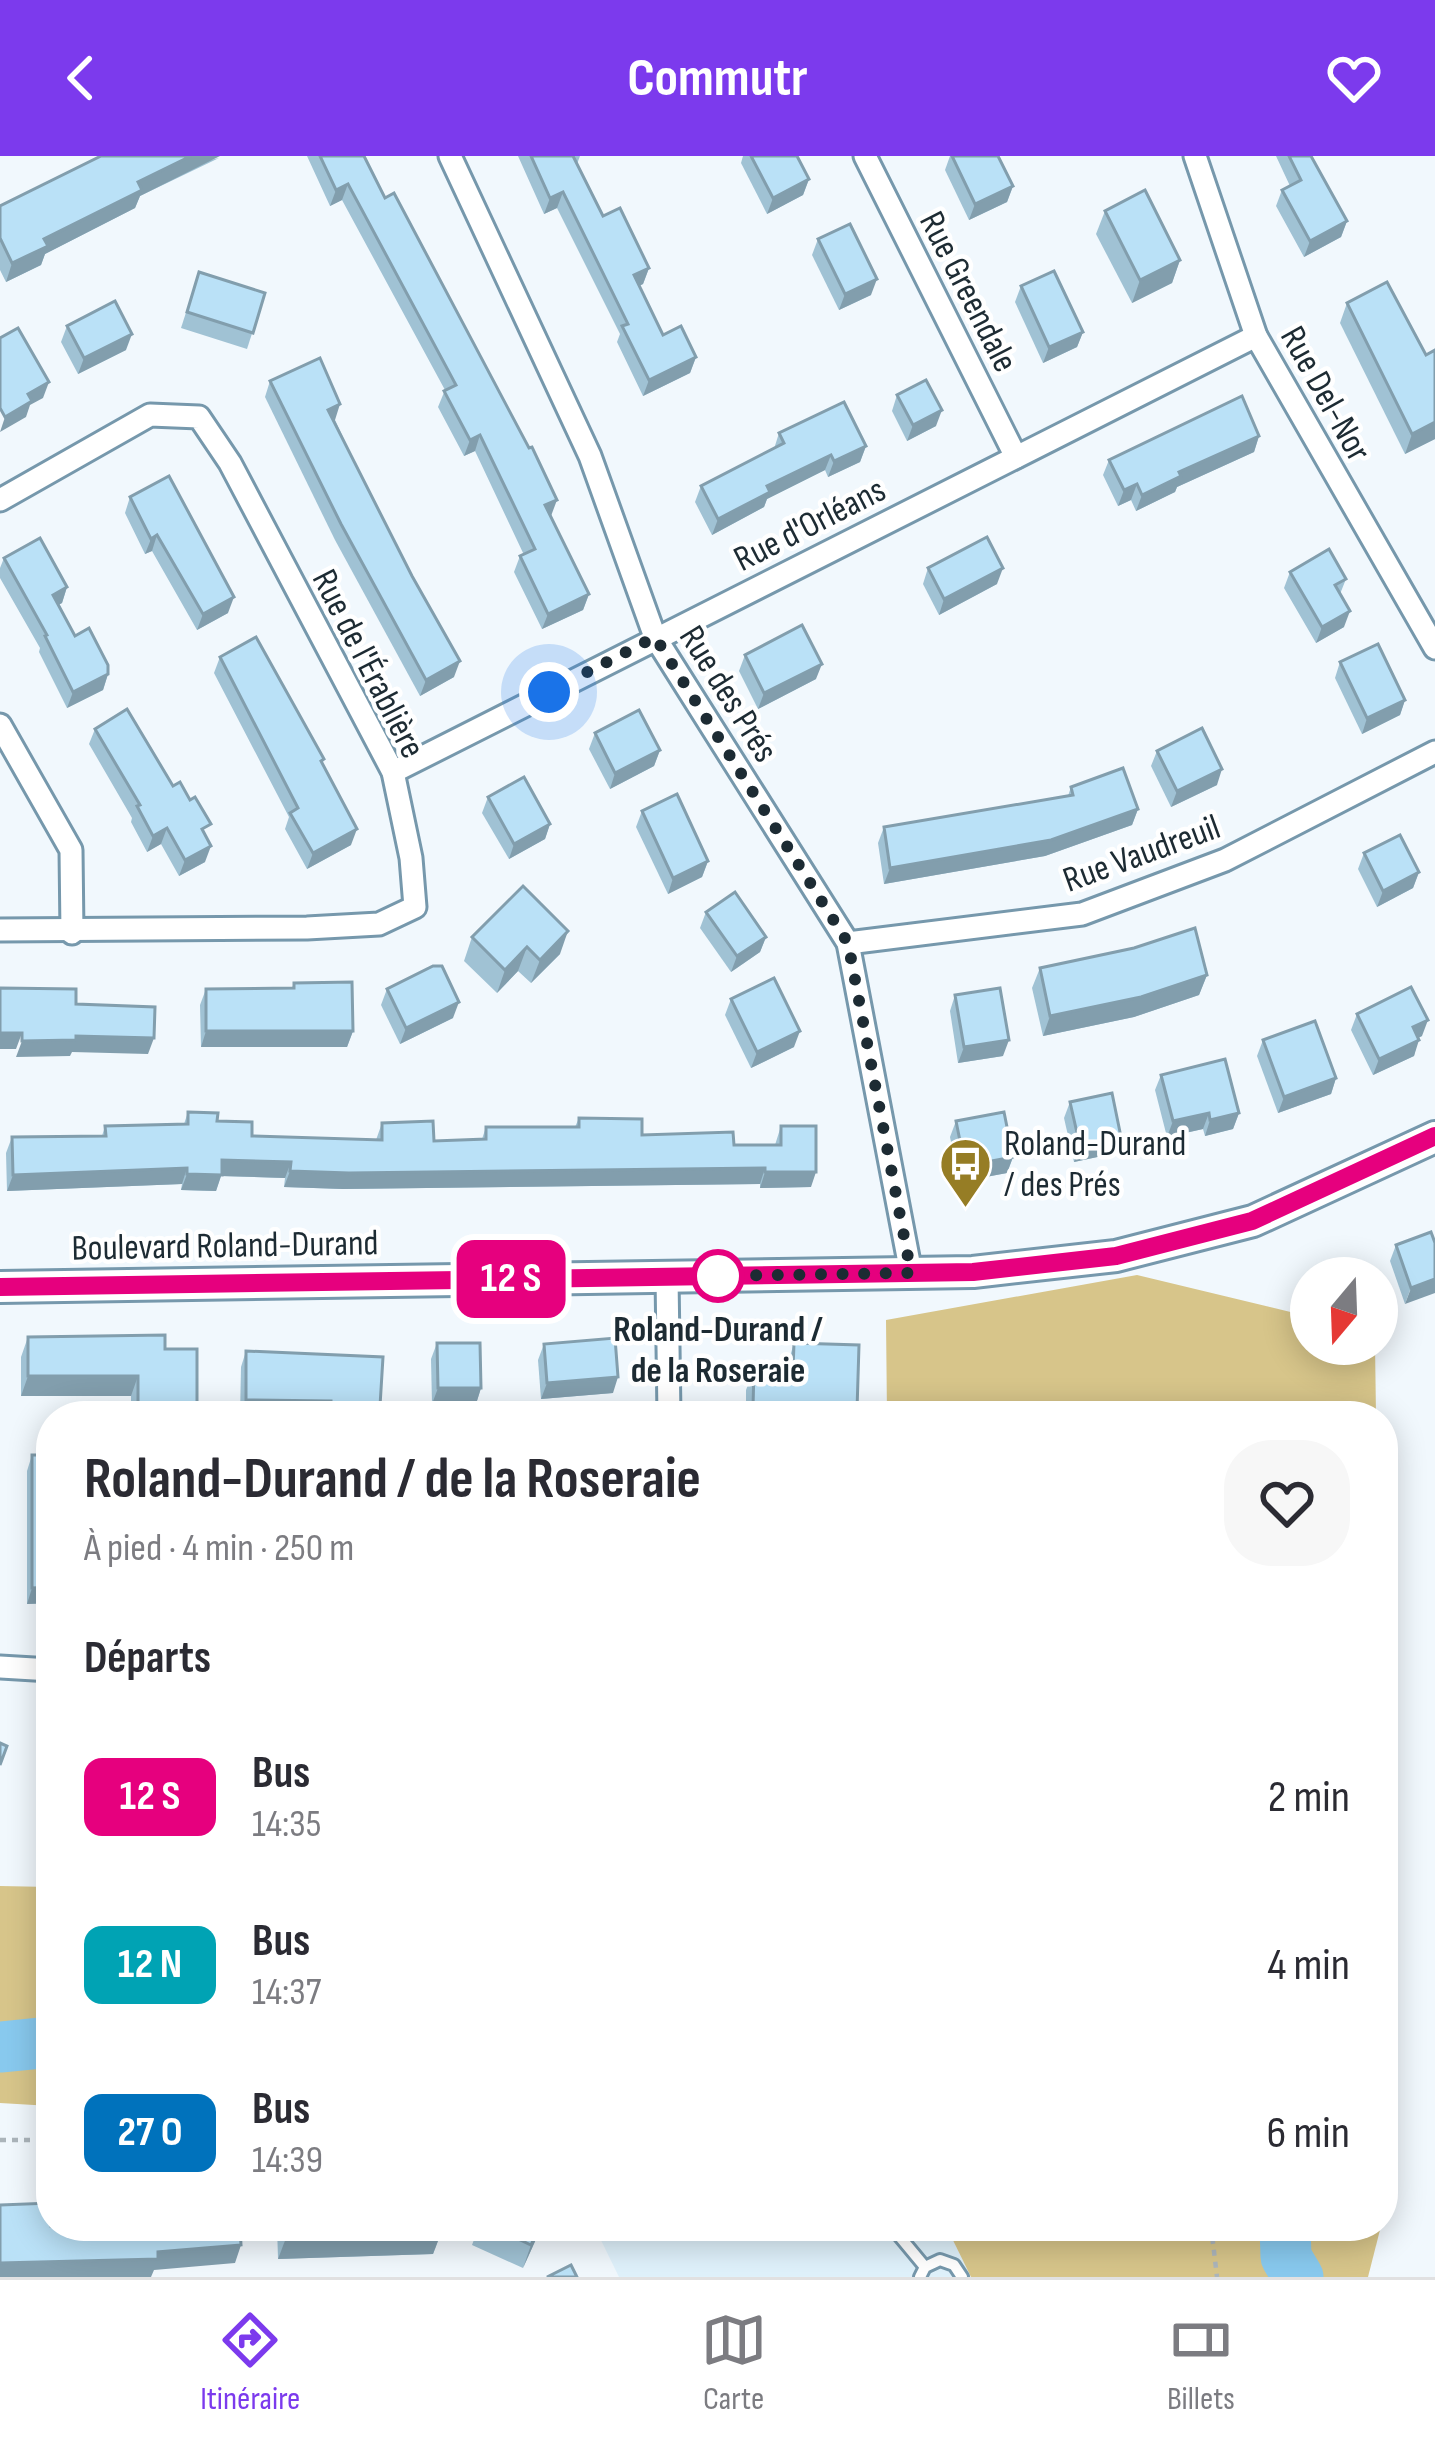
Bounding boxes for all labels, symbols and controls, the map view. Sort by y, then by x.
icon: back [48,45,114,111]
icon: heart [1321,45,1387,111]
text: Commutr [627,46,808,111]
street label: Rue Greendale [909,205,1026,379]
street label: Rue Del-Nor [1270,319,1379,469]
street label: Rue d'Orléans [727,469,893,582]
street label: Rue de l'Érablière [302,563,434,766]
street label: Rue des Prés [669,618,786,770]
your location [519,662,579,722]
street label: Rue Vaudreuil [1058,806,1226,903]
place label: Roland-Durand / des Prés [1004,1123,1186,1207]
bus stop icon: Roland-Durand / des Prés [937,1135,993,1209]
street label: Boulevard Roland-Durand [71,1222,379,1271]
line badge: 12 S [427,1240,595,1318]
marker: Roland-Durand / de la Roseraie [693,1251,743,1301]
text: 12 S [481,1253,541,1304]
north arrow [1290,1257,1398,1365]
map controls [1290,1257,1398,1365]
place label: Roland-Durand / de la Roseraie [613,1309,823,1393]
button: heart [1224,1440,1350,1566]
text: Roland-Durand / de la Roseraie [84,1446,701,1514]
text: À pied · 4 min · 250 m [84,1525,354,1572]
text: Départs [84,1631,211,1686]
text: Bus [252,1746,310,1801]
text: 2 min [1268,1770,1350,1825]
text: 12 S [120,1771,180,1822]
text: 14:35 [252,1801,321,1848]
text: Bus [252,1914,310,1969]
text: 4 min [1268,1938,1350,1993]
text: 12 N [118,1939,182,1990]
text: 14:37 [252,1969,321,2016]
text: Bus [252,2082,310,2137]
text: 6 min [1267,2106,1350,2161]
text: 27 O [117,2107,183,2158]
text: 14:39 [252,2137,323,2184]
tab: Itinéraire [200,2307,300,2419]
tab: Carte [701,2307,767,2419]
tab: Billets [1167,2307,1235,2419]

